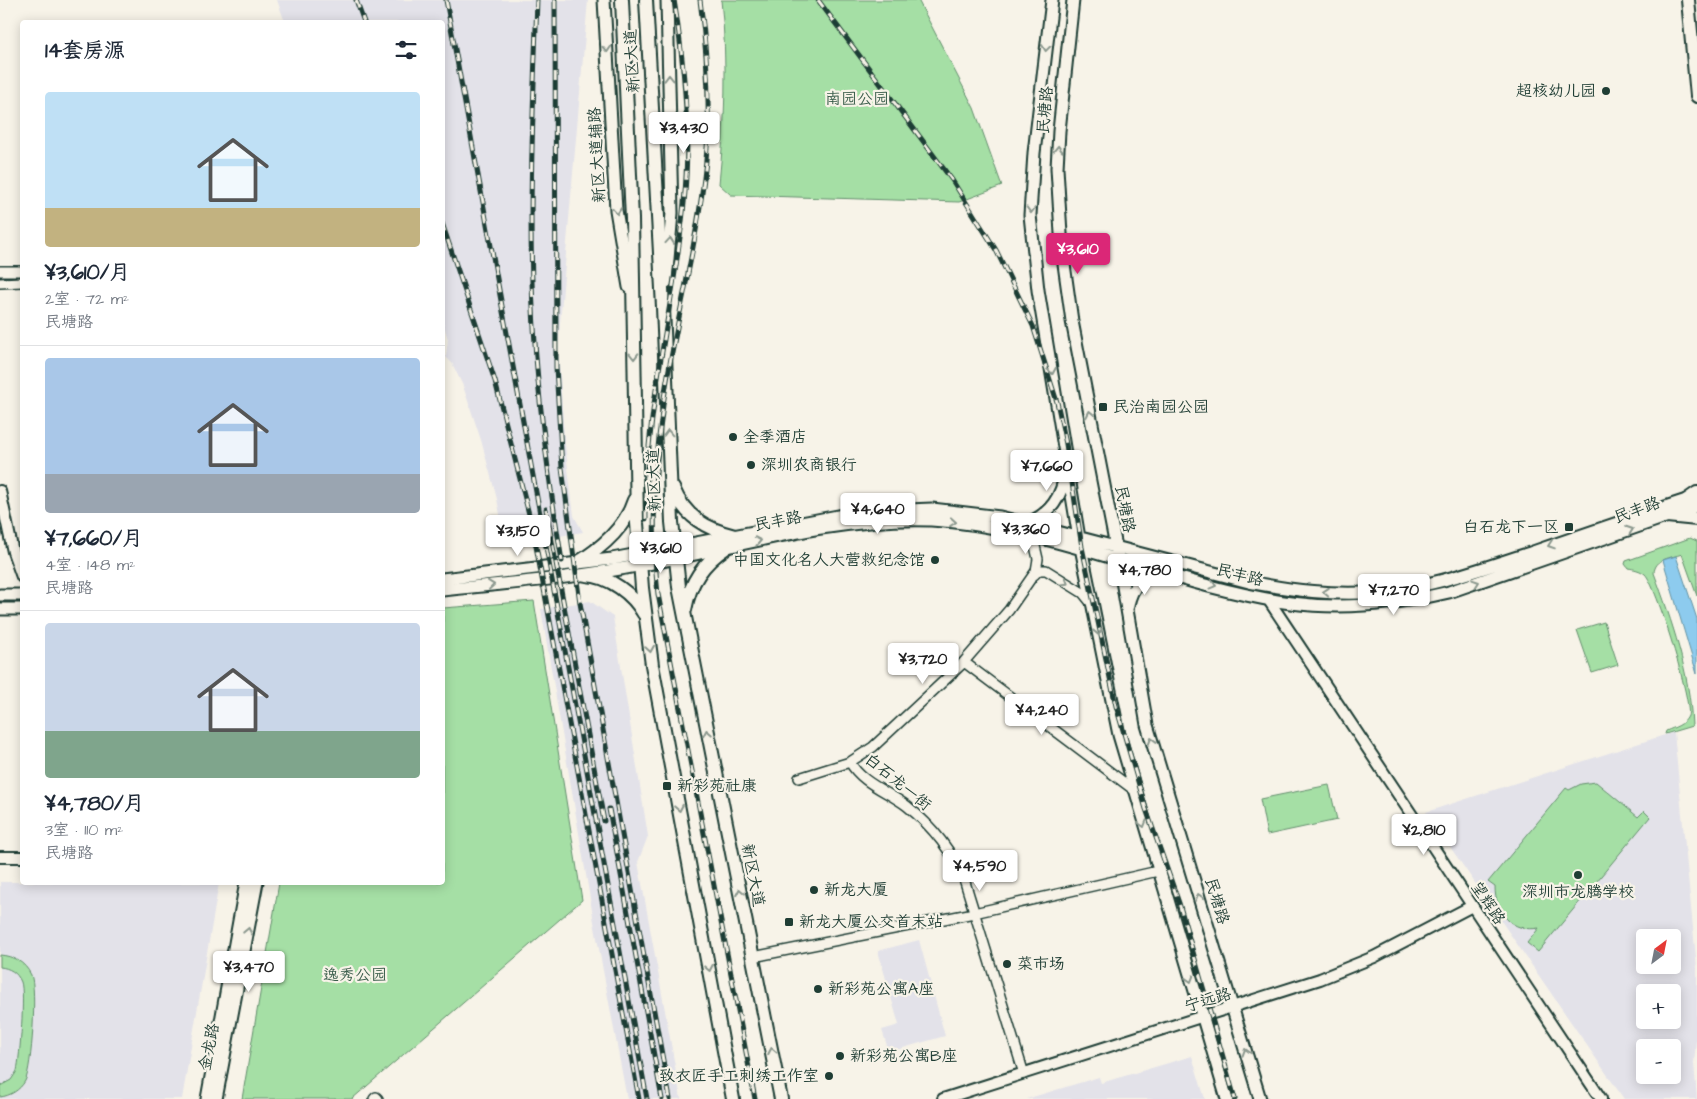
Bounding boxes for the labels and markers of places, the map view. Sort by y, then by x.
place label: 超核幼儿园 [1516,80,1596,102]
marker: 超核幼儿园 [1600,85,1612,97]
pin: ¥3,430 [643,112,725,154]
pin: ¥3,610 [1037,232,1119,275]
place label: 民治南园公园 [1113,396,1209,418]
marker: 民治南园公园 [1097,401,1109,413]
place label: 全季酒店 [743,426,807,448]
marker: 全季酒店 [727,431,739,443]
pin: ¥7,660 [1006,450,1088,492]
place label: 深圳农商银行 [761,454,857,476]
marker: 深圳农商银行 [745,459,757,471]
pin: ¥4,640 [837,492,919,535]
pin: ¥3,360 [985,512,1067,555]
pin: ¥3,150 [477,514,559,557]
place label: 白石龙下一区 [1463,516,1559,538]
marker: 白石龙下一区 [1563,521,1575,533]
pin: ¥3,610 [620,532,702,574]
place label: 中国文化名人大营救纪念馆 [733,549,925,571]
marker: 中国文化名人大营救纪念馆 [929,554,941,566]
pin: ¥4,780 [1104,554,1186,596]
pin: ¥7,270 [1353,574,1435,616]
pin: ¥3,720 [882,642,964,685]
pin: ¥4,240 [1001,694,1083,736]
place label: 新彩苑社康 [677,775,757,797]
marker: 新彩苑社康 [661,780,673,792]
pin: ¥2,810 [1383,814,1465,856]
pin: ¥4,590 [939,850,1021,892]
marker: 深圳市龙腾学校 [1572,869,1584,881]
place label: 新龙大厦 [824,879,888,901]
place label: 深圳市龙腾学校 [1522,881,1634,903]
marker: 新龙大厦 [808,884,820,896]
place label: 新龙大厦公交首末站 [799,911,943,933]
marker: 新龙大厦公交首末站 [783,916,795,928]
pin: ¥3,470 [208,950,290,993]
place label: 菜市场 [1017,953,1065,975]
marker: 菜市场 [1001,958,1013,970]
place label: 新彩苑公寓A座 [828,978,934,1000]
marker: 新彩苑公寓A座 [812,983,824,995]
place label: 新彩苑公寓B座 [850,1045,957,1067]
marker: 新彩苑公寓B座 [834,1050,846,1062]
place label: 致衣匠手工刺绣工作室 [659,1065,819,1087]
marker: 致衣匠手工刺绣工作室 [823,1070,835,1082]

